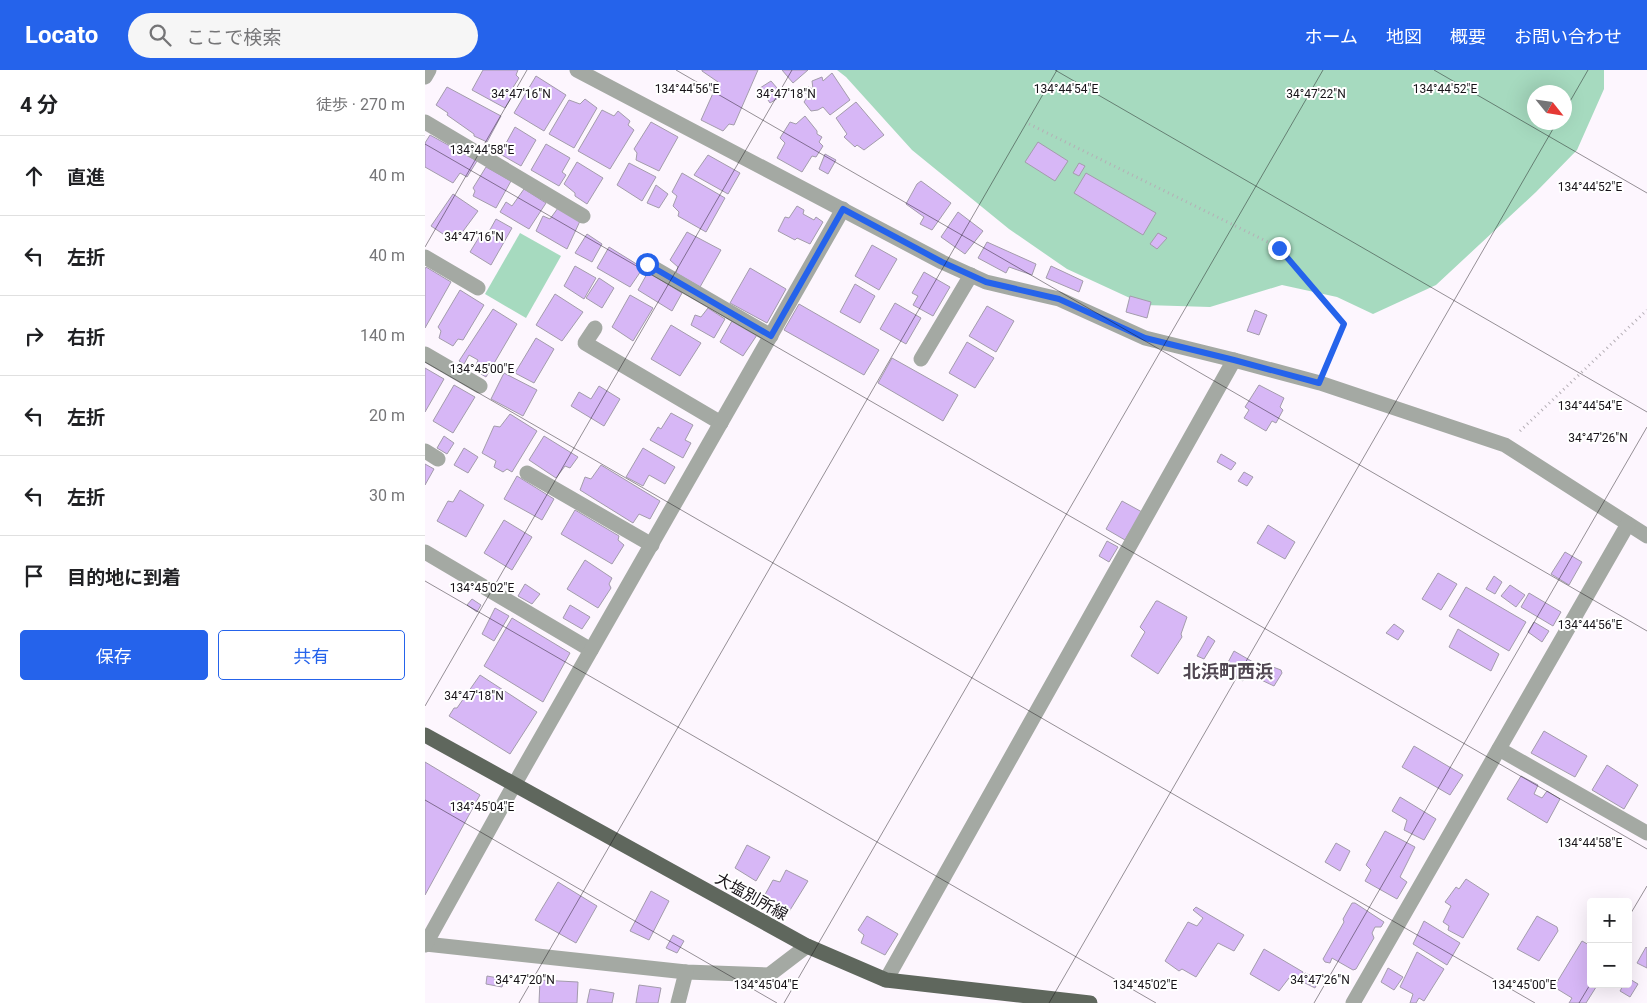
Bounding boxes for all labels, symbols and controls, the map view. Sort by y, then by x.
search box [128,13,478,58]
text: Locato [25,21,98,49]
icon: search [146,21,174,49]
text: ここで検索 [186,26,281,49]
text: ホーム [1305,26,1358,47]
text: 地図 [1386,26,1422,47]
text: 概要 [1450,26,1486,47]
text: お問い合わせ [1514,26,1622,47]
text: 134°44'56"E [655,82,719,96]
text: 134°44'54"E [1034,82,1098,96]
text: 134°44'52"E [1413,82,1477,96]
north arrow [1527,85,1572,130]
text: 34°47'16"N [491,87,551,101]
text: 34°47'18"N [756,87,816,101]
text: 34°47'22"N [1286,87,1346,101]
text: 4 分 [20,93,58,117]
text: 徒歩 · 270 m [316,95,405,114]
text: 134°44'58"E [450,143,514,157]
icon: ahead [20,162,48,190]
text: 直進 [67,166,105,189]
text: 40 m [369,166,405,185]
text: 134°44'52"E [1558,180,1622,194]
text: 34°47'16"N [444,230,504,244]
route end [1268,237,1291,260]
icon: left [20,242,48,270]
text: 左折 [67,246,105,269]
text: 40 m [369,246,405,265]
route start [636,253,659,276]
icon: right [20,322,48,350]
text: 右折 [67,326,105,349]
text: 140 m [360,326,405,345]
text: 134°45'00"E [450,362,514,376]
text: 134°44'54"E [1558,399,1622,413]
icon: left [20,402,48,430]
text: 左折 [67,406,105,429]
text: 20 m [369,406,405,425]
text: 34°47'26"N [1568,431,1628,445]
icon: left [20,482,48,510]
text: 左折 [67,486,105,509]
text: 30 m [369,486,405,505]
icon: arrive [20,562,48,590]
text: 目的地に到着 [67,566,181,589]
text: 134°45'02"E [450,581,514,595]
text: 134°44'56"E [1558,618,1622,632]
button: 保存 [20,630,208,680]
button: 共有 [218,630,405,680]
district label: 北浜町西浜 [1183,661,1273,682]
text: 34°47'18"N [444,689,504,703]
text: 134°45'04"E [450,800,514,814]
text: 134°44'58"E [1558,836,1622,850]
street label: 大塩別所線 [712,869,791,924]
map controls [1587,898,1632,988]
button: + [1587,898,1632,943]
button: − [1587,943,1632,988]
text: 34°47'20"N [495,973,555,987]
text: 34°47'26"N [1290,973,1350,987]
text: 134°45'04"E [734,978,798,992]
text: 134°45'02"E [1113,978,1177,992]
text: 134°45'00"E [1492,978,1556,992]

